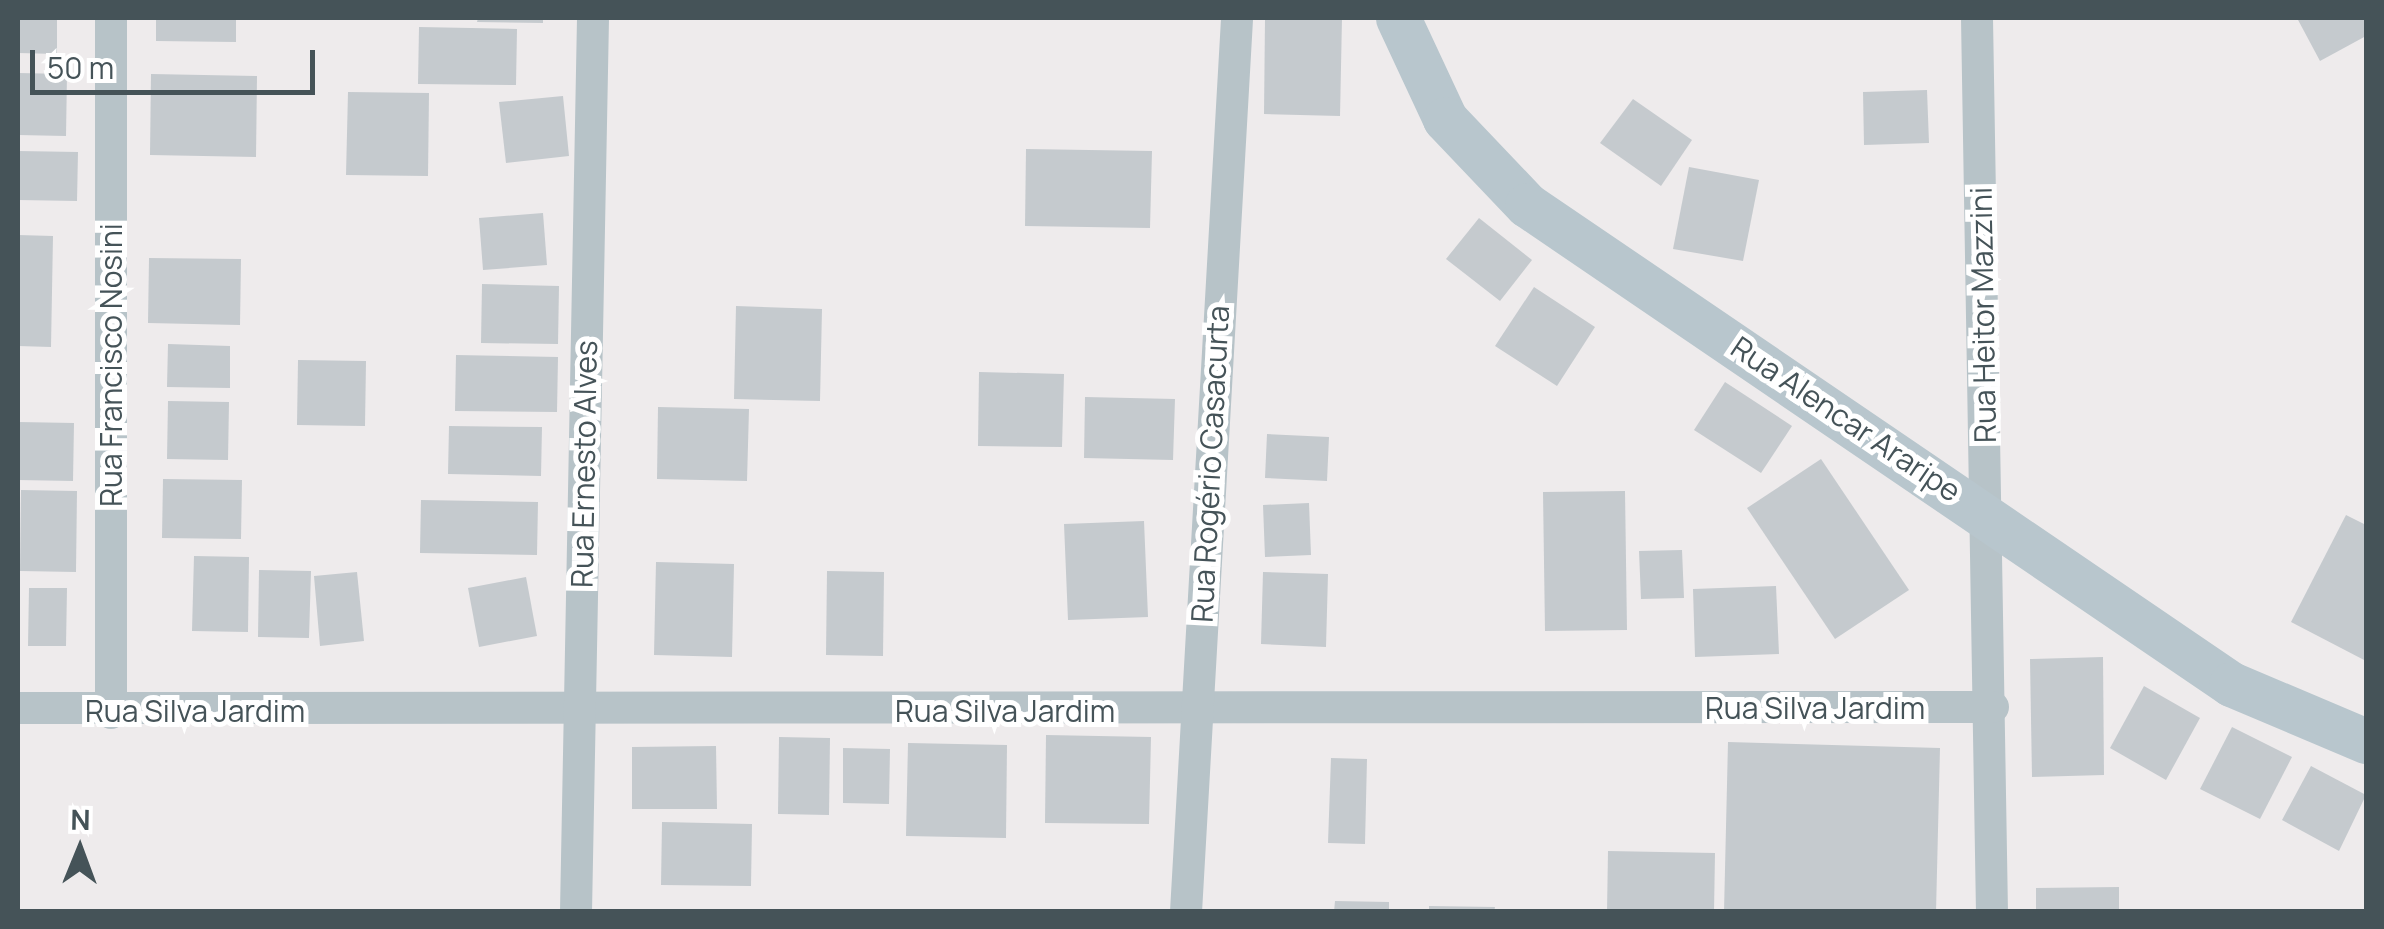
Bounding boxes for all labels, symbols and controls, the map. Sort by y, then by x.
scale bar [35,30,320,92]
text: 50 m [47,47,114,88]
street label: Rua Heitor Mazzini [1963,187,2003,443]
street label: Rua Francisco Nosini [93,223,129,507]
street label: Rua Rogério Casacurta [1184,305,1236,623]
street label: Rua Alencar Araripe [1724,329,1968,509]
street label: Rua Ernesto Alves [564,340,604,588]
street label: Rua Silva Jardim [1705,690,1925,726]
street label: Rua Silva Jardim [85,693,305,729]
street label: Rua Silva Jardim [895,693,1115,729]
north arrow [30,799,130,899]
text: N [70,800,91,838]

